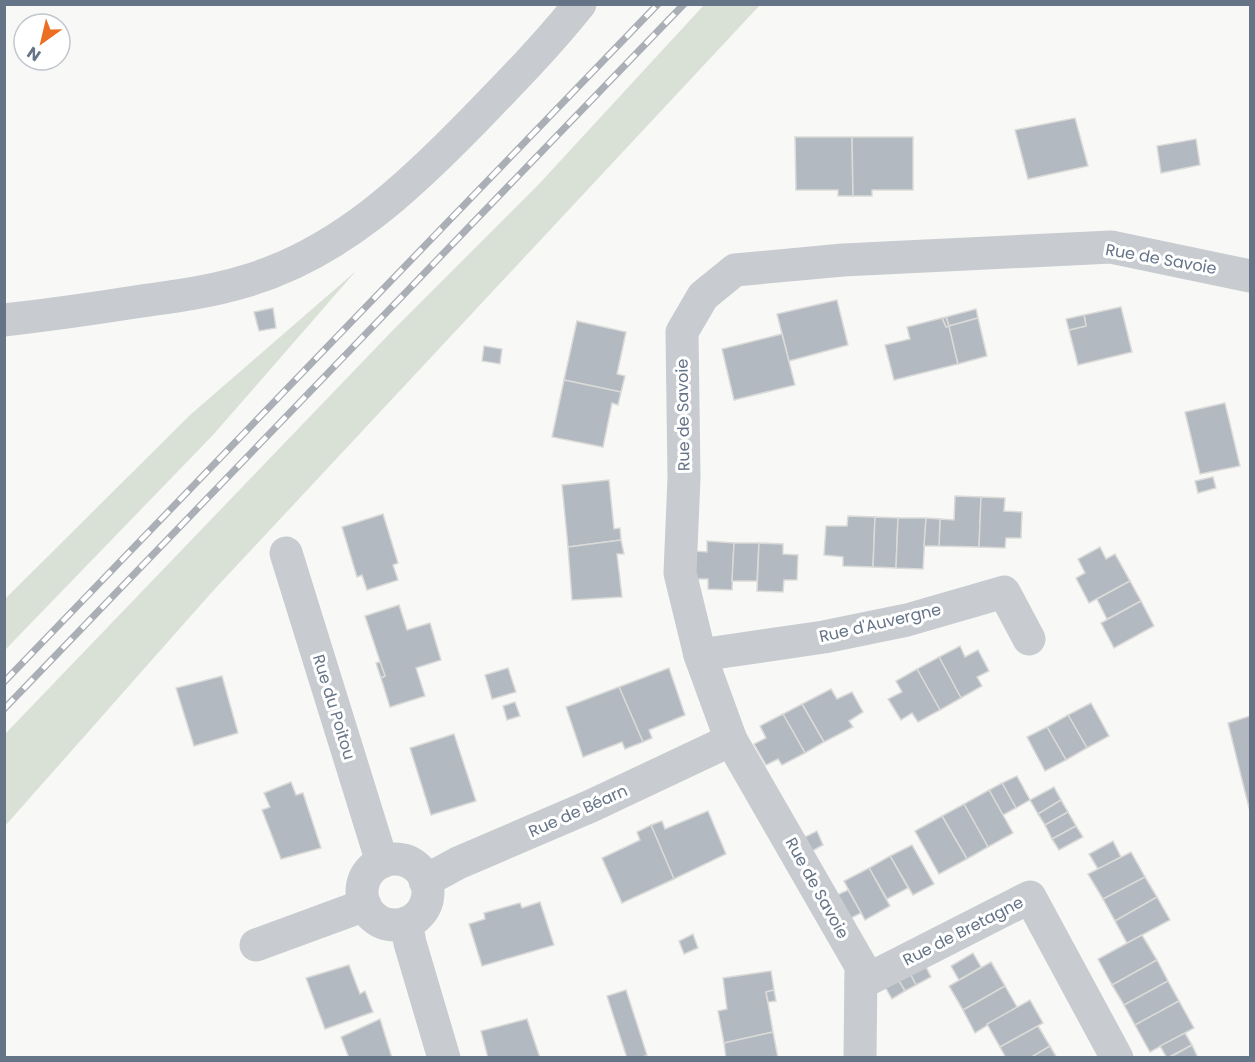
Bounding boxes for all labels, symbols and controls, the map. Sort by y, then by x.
north arrow [12,12,72,72]
text: N [22,41,45,67]
street label: Rue de Savoie [1104,238,1218,280]
street label: Rue de Savoie [671,359,695,471]
street label: Rue d'Auvergne [817,598,943,648]
street label: Rue du Poitou [307,651,361,763]
street label: Rue de Béarn [525,779,631,843]
street label: Rue de Savoie [780,833,854,943]
street label: Rue de Bretagne [899,891,1027,971]

